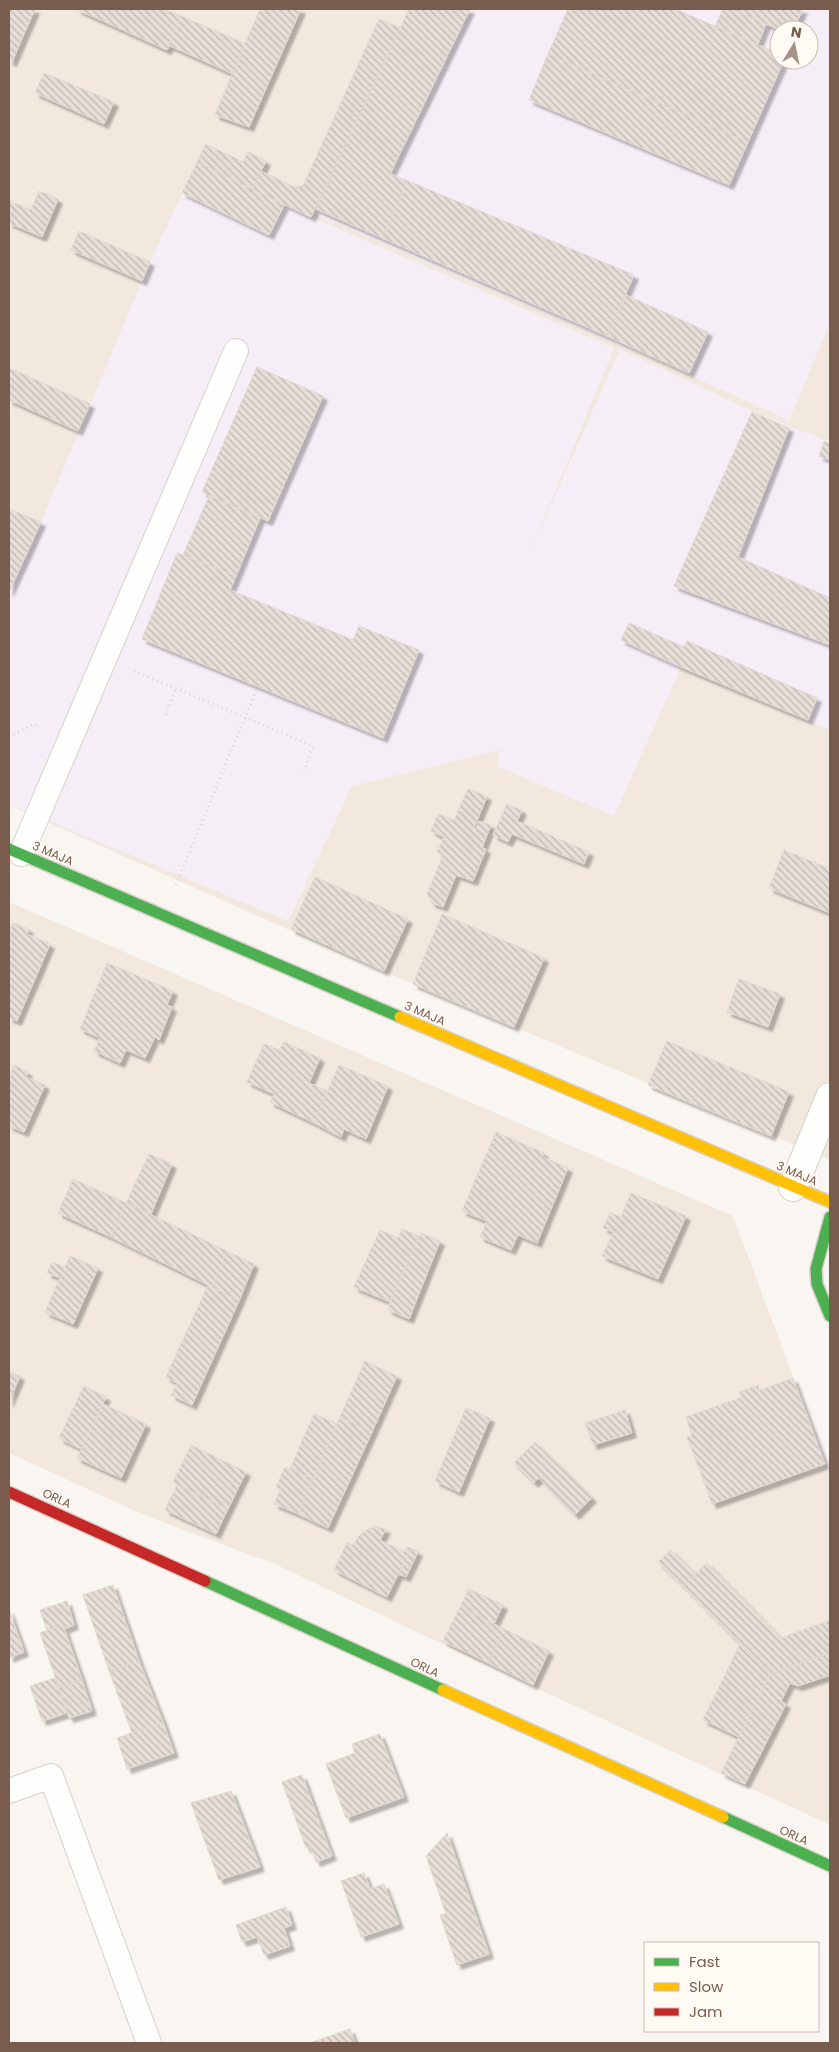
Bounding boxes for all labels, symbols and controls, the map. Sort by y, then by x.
north arrow [769,20,819,70]
text: N [789,21,803,43]
street label: 3 MAJA [30,837,76,869]
street label: 3 MAJA [402,997,448,1029]
street label: 3 MAJA [774,1157,820,1189]
street label: ORLA [40,1484,74,1512]
street label: ORLA [408,1653,442,1681]
street label: ORLA [777,1821,811,1849]
legend [644,1942,819,2032]
text: Fast [689,1951,720,1972]
text: Slow [689,1976,724,1997]
text: Jam [689,2001,723,2022]

